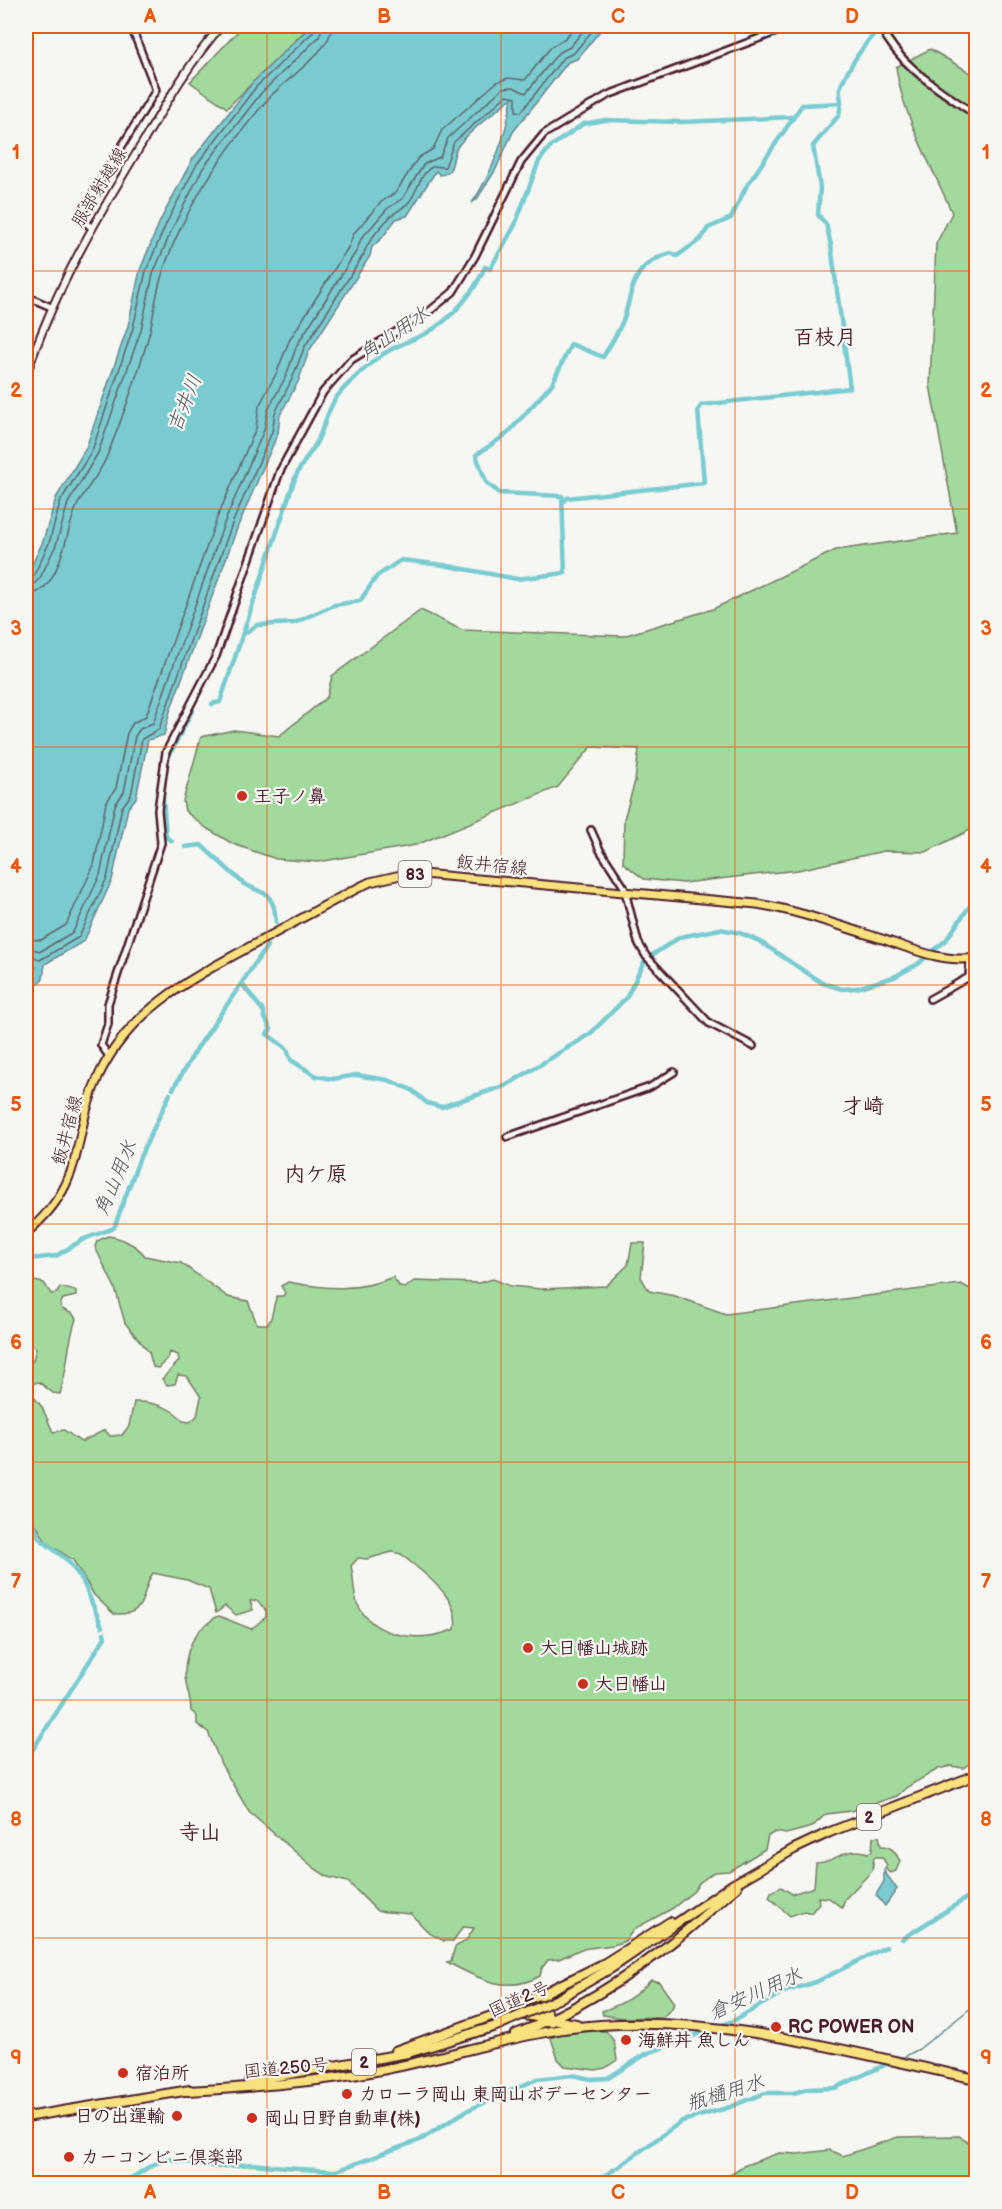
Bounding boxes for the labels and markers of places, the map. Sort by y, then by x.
place label: 王子ノ鼻 [254,786,326,807]
marker: 王子ノ鼻 [235,789,249,803]
place label: 大日幡山城跡 [540,1638,648,1659]
marker: 大日幡山城跡 [521,1641,535,1655]
place label: 大日幡山 [595,1674,667,1695]
marker: 大日幡山 [576,1677,590,1691]
place label: RC POWER ON [788,2017,915,2038]
marker: RC POWER ON [769,2020,783,2034]
place label: 海鮮丼 魚しん [638,2030,751,2051]
marker: 海鮮丼 魚しん [619,2033,633,2047]
place label: 宿泊所 [135,2063,189,2084]
marker: 宿泊所 [116,2066,130,2080]
place label: カローラ岡山 東岡山ボデーセンター [359,2084,652,2105]
marker: カローラ岡山 東岡山ボデーセンター [340,2087,354,2101]
place label: 日の出運輸 [75,2106,165,2127]
place label: 岡山日野自動車(株) [264,2108,421,2129]
marker: 日の出運輸 [170,2109,184,2123]
marker: 岡山日野自動車(株) [245,2111,259,2125]
place label: カーコンビニ倶楽部 [81,2147,243,2168]
marker: カーコンビニ倶楽部 [62,2150,76,2164]

